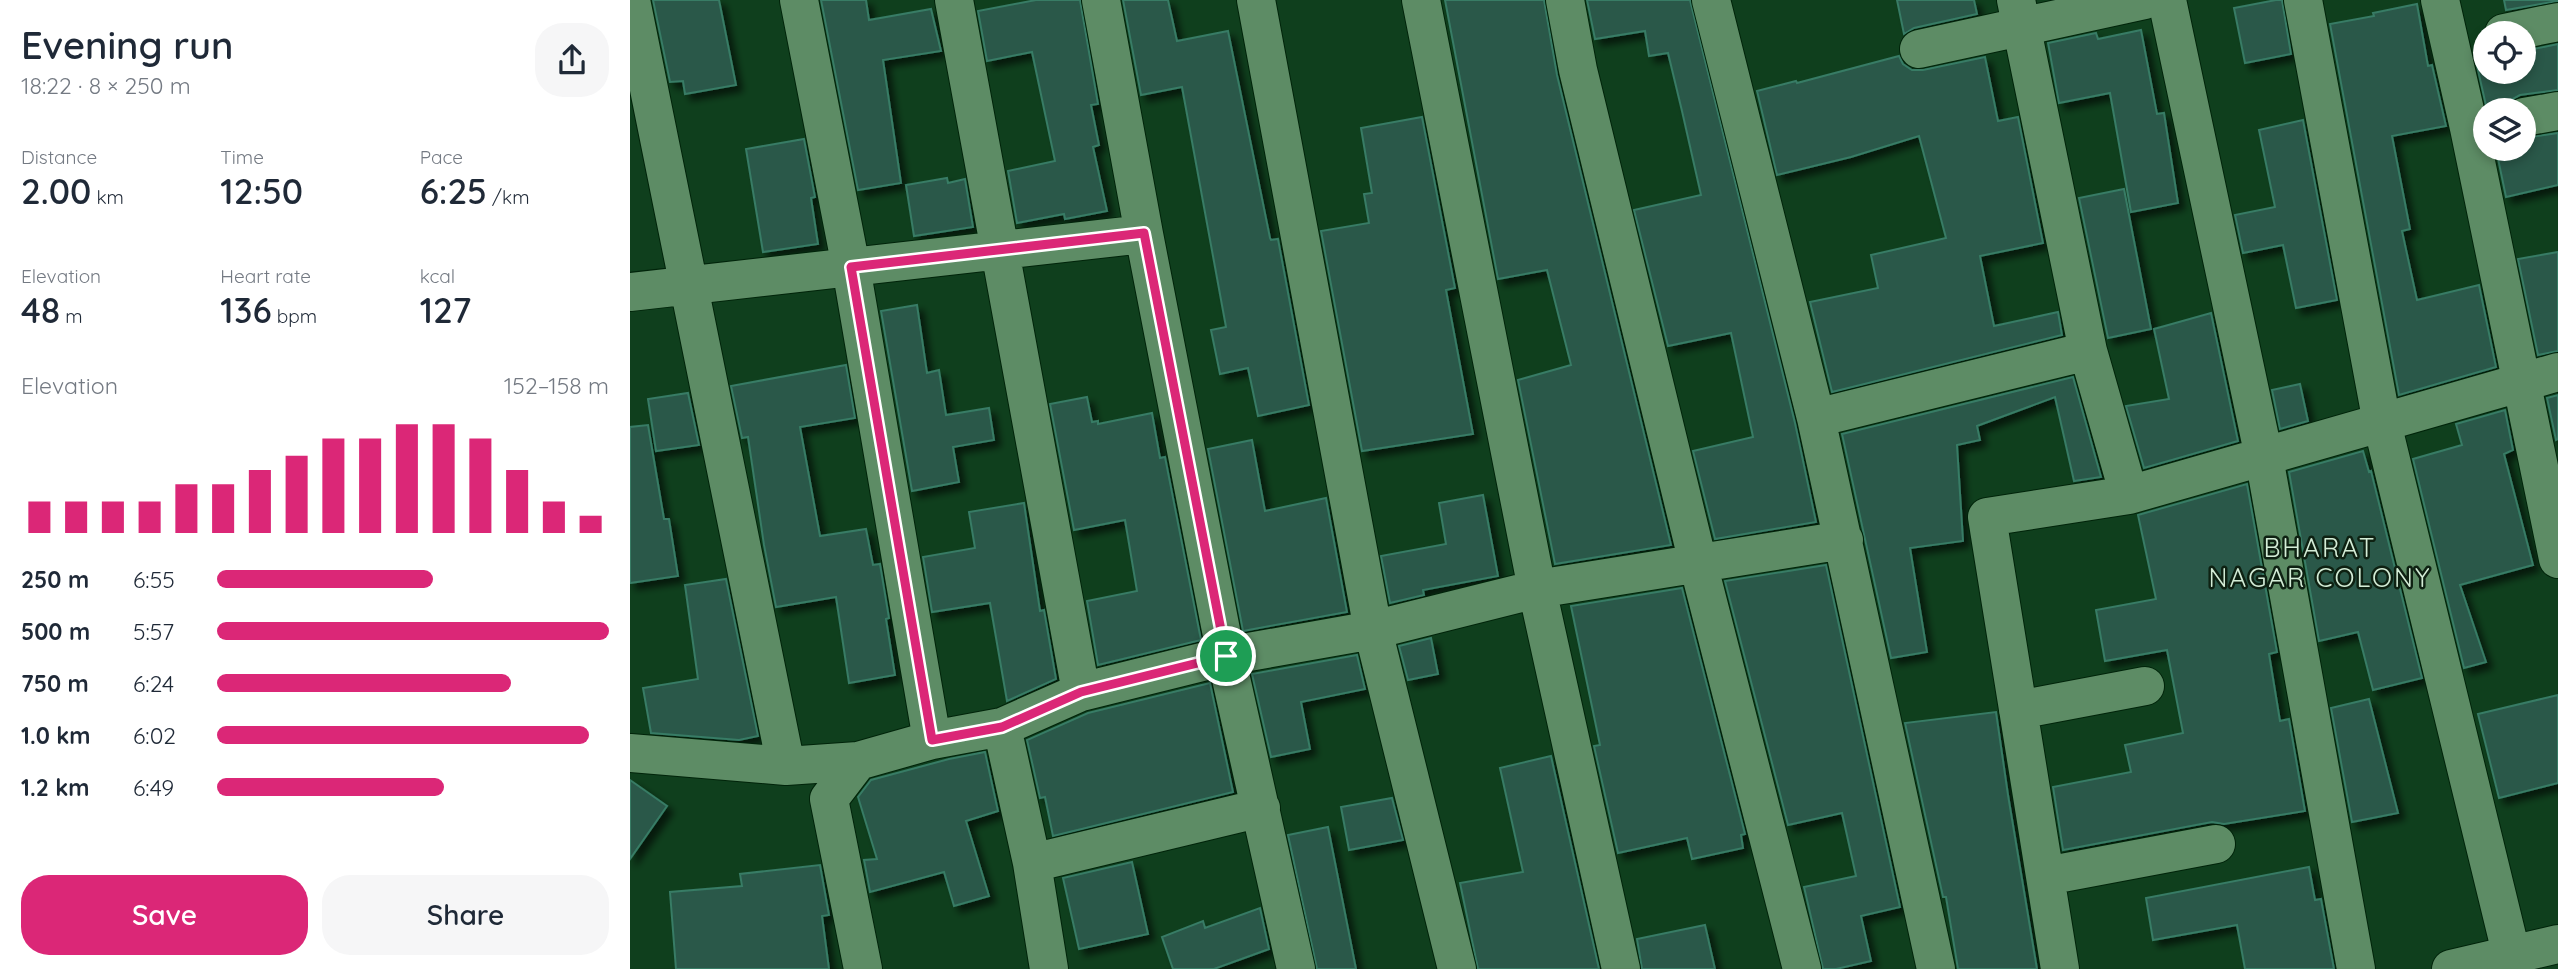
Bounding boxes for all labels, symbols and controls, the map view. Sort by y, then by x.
text: Evening run [21,21,234,69]
map controls [2473,21,2536,161]
button: locate [2473,21,2536,84]
button: share [535,23,609,97]
text: 18:22 · 8 × 250 m [21,71,191,100]
button: layers [2473,98,2536,161]
text: Distance [21,145,97,169]
text: Time [220,145,264,169]
text: Pace [420,145,463,169]
text: 2.00 [21,169,91,213]
text: 12:50 [220,169,303,213]
text: 6:25 [420,169,487,213]
text: km [91,185,124,209]
text: /km [487,185,530,209]
text: Elevation [21,264,101,288]
text: Heart rate [220,264,311,288]
text: kcal [420,264,455,288]
text: 48 [21,288,60,332]
text: 136 [220,288,272,332]
text: 127 [420,288,471,332]
text: m [60,304,82,328]
text: bpm [272,304,317,328]
text: Elevation [21,371,118,400]
text: 152–158 m [504,371,609,400]
district label: BHARAT NAGAR COLONY [2209,531,2431,594]
text: 250 m [21,565,89,594]
text: 6:55 [133,565,175,594]
text: 500 m [21,617,90,646]
text: 5:57 [133,617,174,646]
pin [1196,626,1256,686]
icon: arrive [1207,637,1245,675]
text: 750 m [21,669,89,698]
text: 6:24 [133,669,174,698]
text: 1.0 km [21,721,91,750]
text: 6:02 [133,721,176,750]
text: 1.2 km [21,773,90,802]
text: 6:49 [133,773,174,802]
button: Save [21,875,308,955]
button: Share [322,875,609,955]

